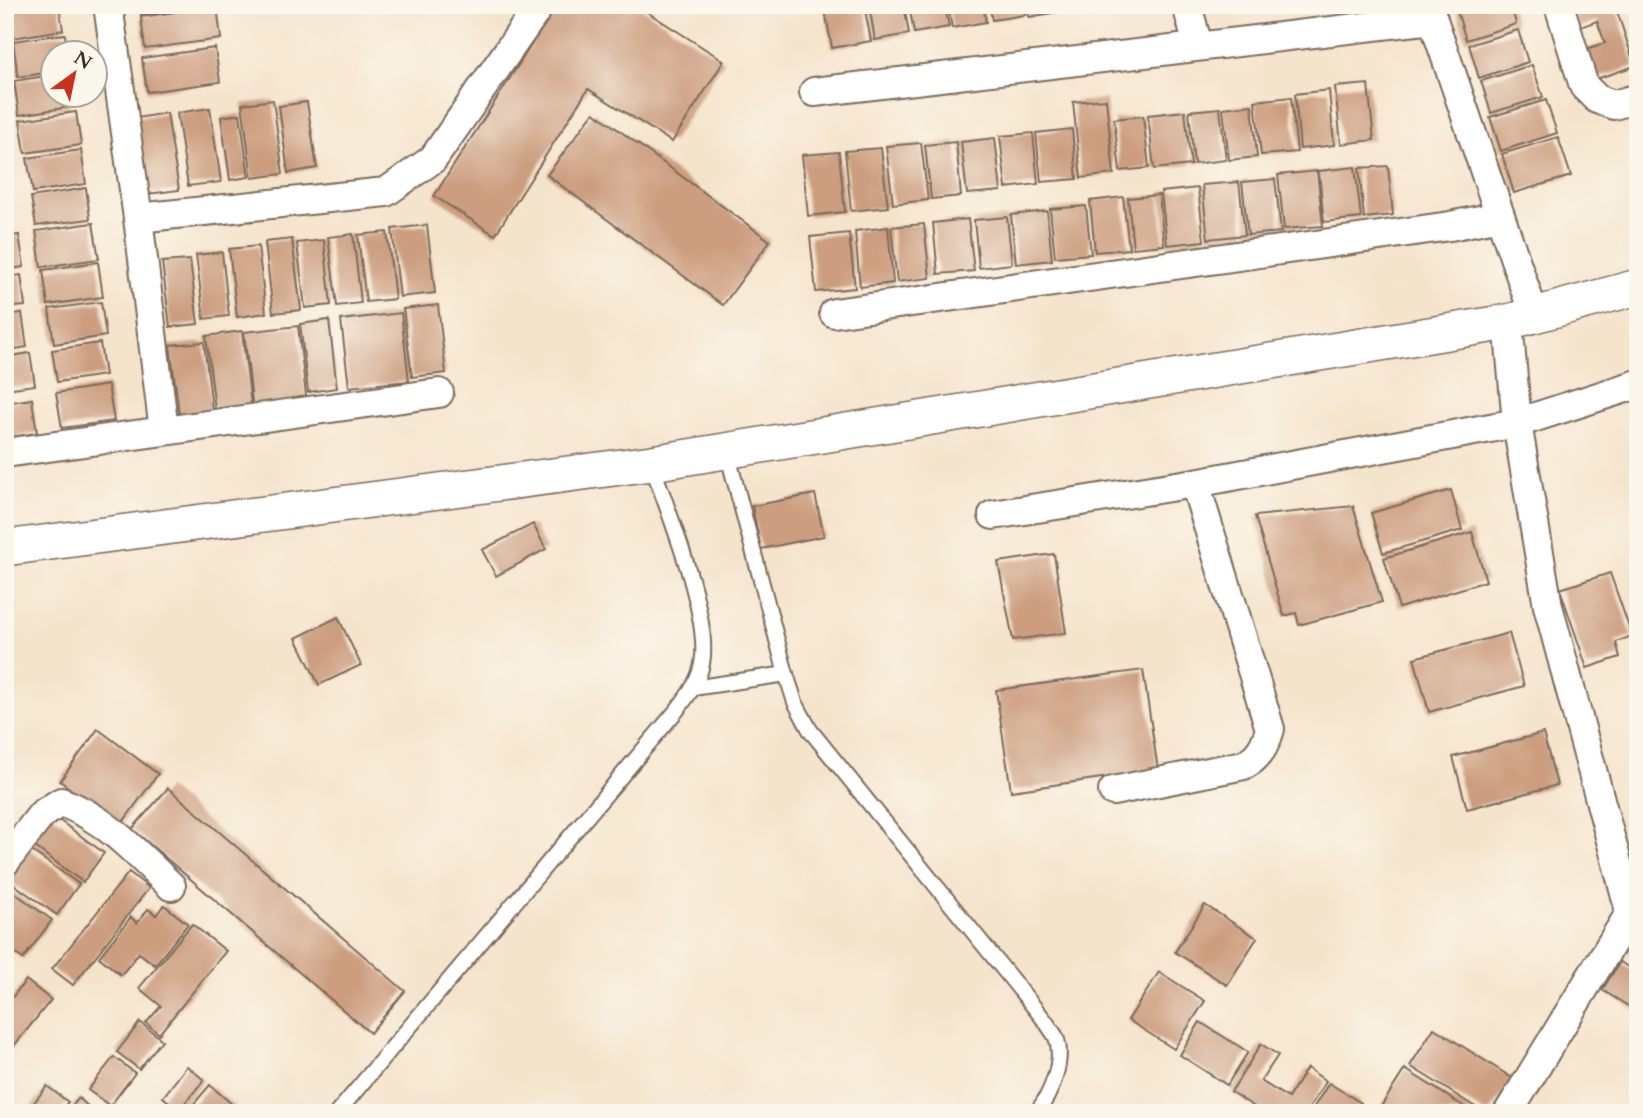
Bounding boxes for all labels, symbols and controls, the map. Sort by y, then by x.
north arrow [38,38,108,108]
text: N [69,45,97,76]

